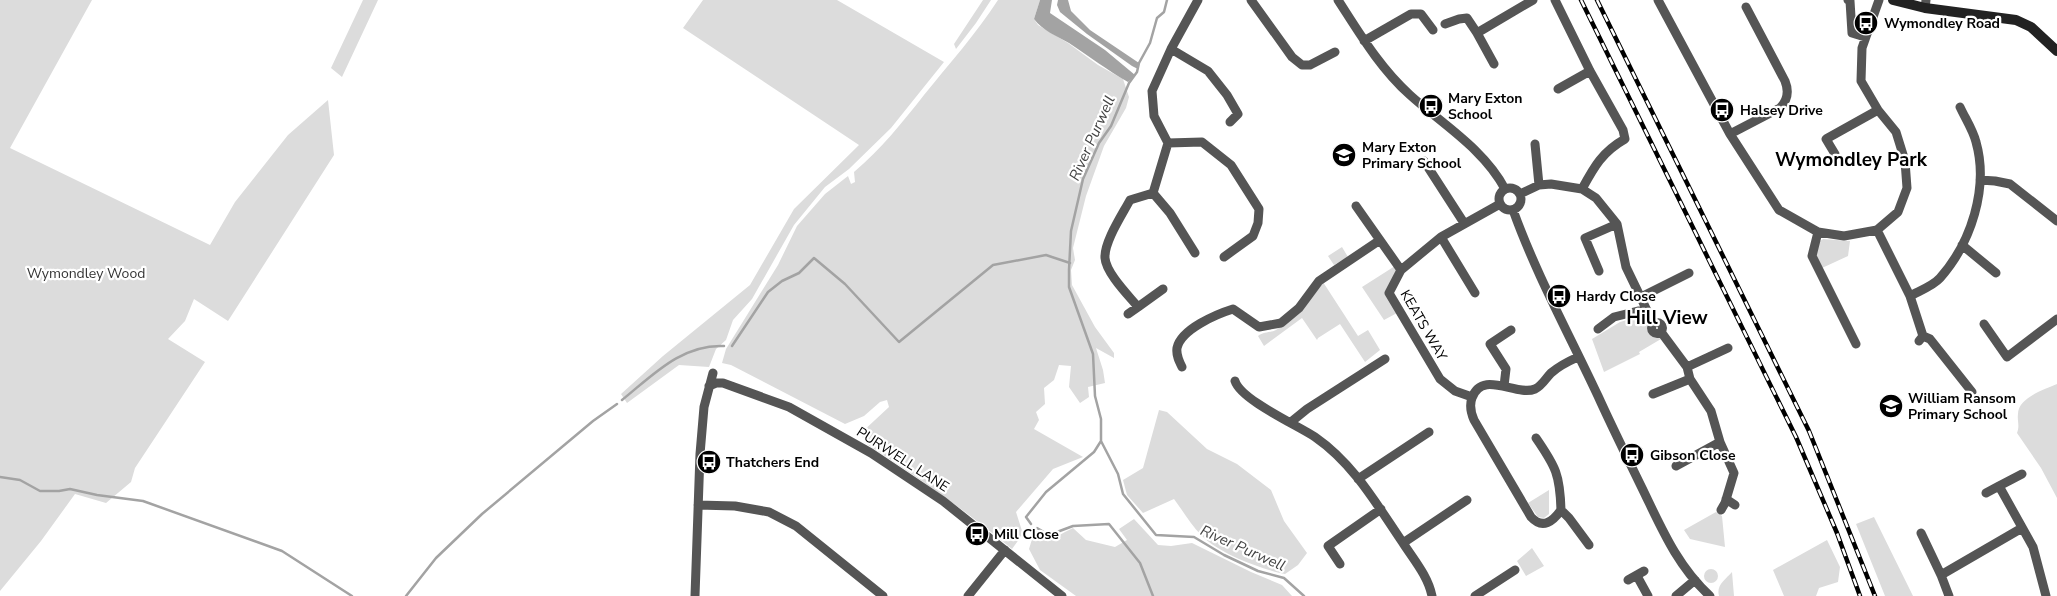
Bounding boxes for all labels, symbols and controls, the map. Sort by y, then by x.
bus stop icon: Wymondley Road [1853,10,1879,36]
place label: Wymondley Road [1884,14,2000,33]
place label: Mary Exton School [1448,89,1522,124]
water label: River Purwell [1064,92,1120,184]
bus stop icon: Mary Exton School [1418,93,1444,119]
bus stop icon: Halsey Drive [1709,97,1735,123]
place label: Halsey Drive [1740,101,1823,120]
place label: Mary Exton Primary School [1362,138,1462,173]
school or university icon: Mary Exton Primary School [1331,142,1357,168]
district label: Wymondley Park [1775,147,1928,173]
park label: Wymondley Wood [27,264,145,283]
bus stop icon: Hardy Close [1546,283,1572,309]
street label: KEATS WAY [1396,287,1452,365]
place label: Hardy Close [1576,287,1656,306]
district label: Hill View [1626,305,1709,331]
place label: William Ransom Primary School [1908,389,2016,424]
school or university icon: William Ransom Primary School [1878,393,1904,419]
street label: PURWELL LANE [853,422,953,496]
bus stop icon: Gibson Close [1619,442,1645,468]
place label: Gibson Close [1650,446,1736,465]
bus stop icon: Thatchers End [696,449,722,475]
place label: Thatchers End [726,453,819,472]
water label: River Purwell [1197,520,1289,576]
bus stop icon: Mill Close [964,521,990,547]
place label: Mill Close [994,525,1059,544]

